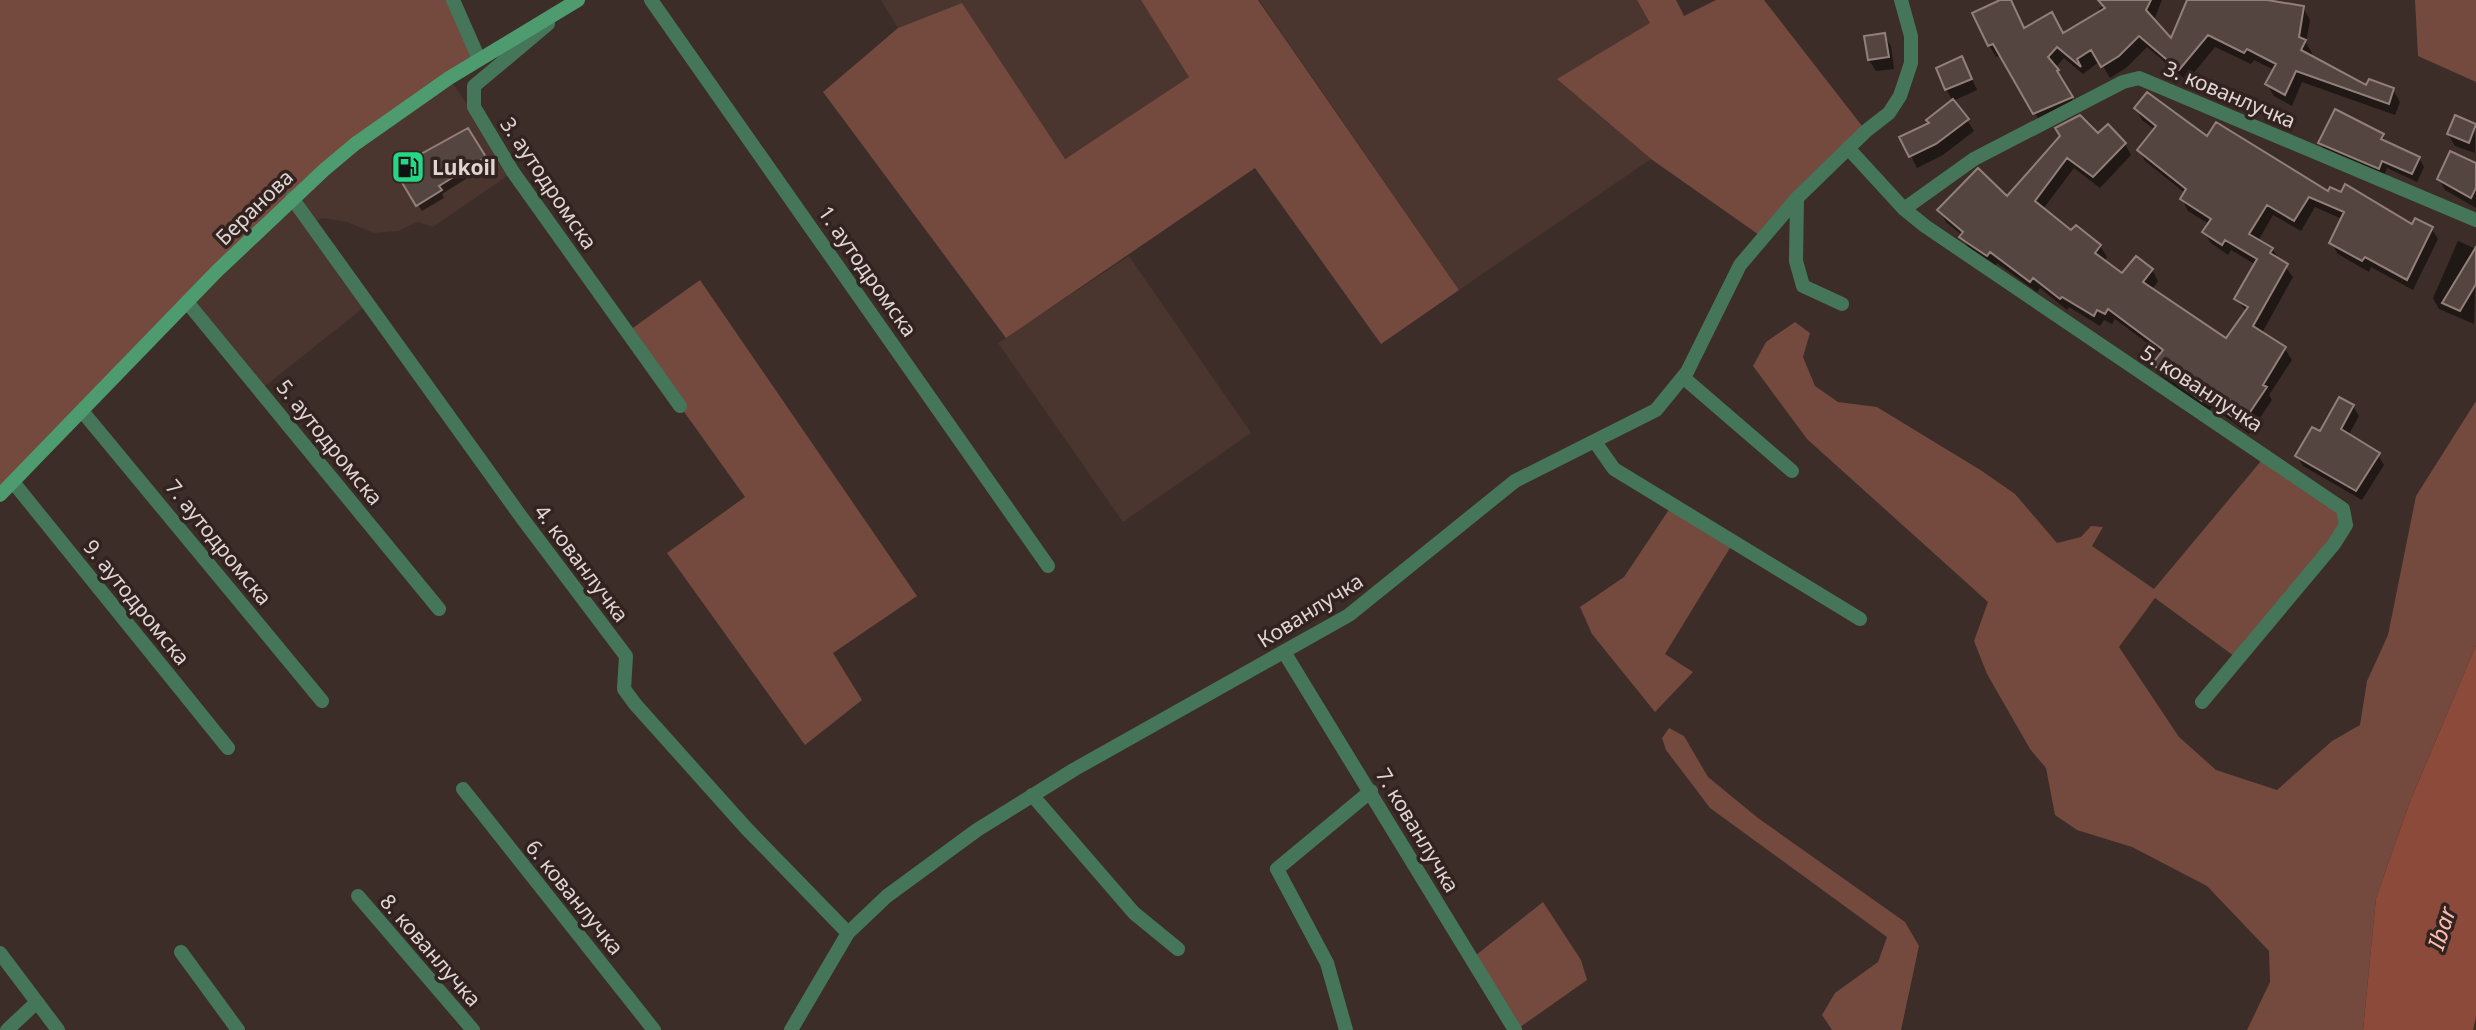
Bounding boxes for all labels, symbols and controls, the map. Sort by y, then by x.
street label: 3. кованлучка [2160,54,2300,134]
street label: 3. аутодромска [494,111,604,255]
fuel station icon: Lukoil [389,148,427,186]
place label: Lukoil [432,153,496,181]
street label: Беранова [209,163,299,251]
street label: 1. аутодромска [812,200,924,342]
street label: 5. кованлучка [2135,338,2269,438]
street label: 5. аутодромска [271,373,389,511]
street label: 7. аутодромска [160,473,278,611]
street label: 4. кованлучка [529,498,635,628]
street label: 9. аутодромска [78,533,196,671]
street label: Кованлучка [1252,566,1368,654]
street label: 7. кованлучка [1370,763,1466,897]
street label: 6. кованлучка [520,834,630,960]
street label: 8. кованлучка [374,888,488,1012]
water label: Ibar [2419,902,2463,954]

